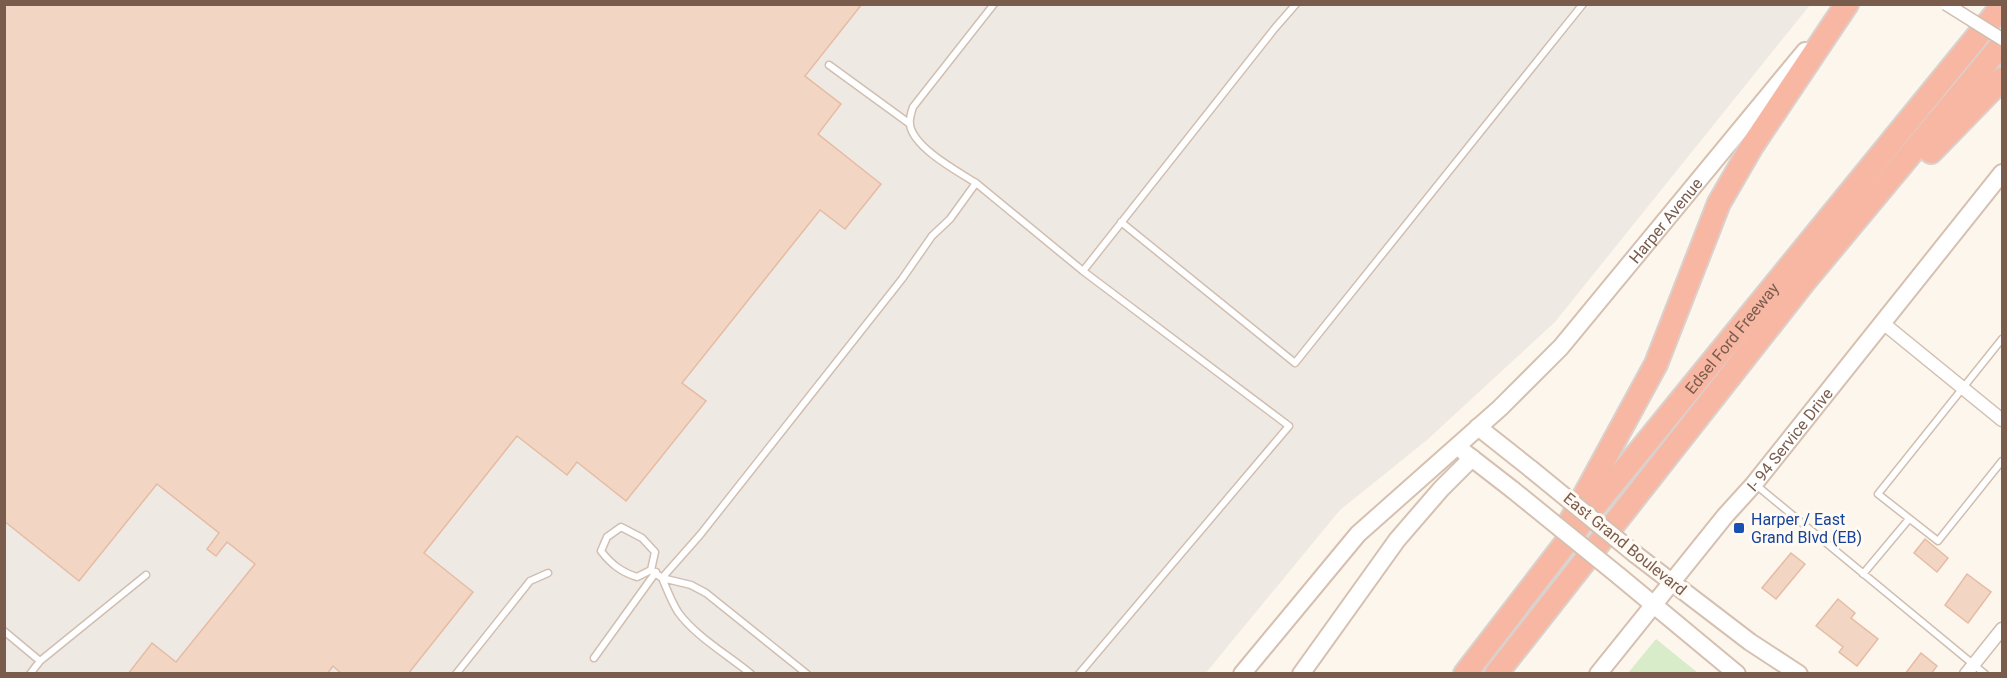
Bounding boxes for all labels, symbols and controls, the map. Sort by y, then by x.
street label: Harper Avenue [1625,174,1706,267]
street label: Edsel Ford Freeway [1681,278,1783,397]
street label: I- 94 Service Drive [1743,384,1837,495]
street label: East Grand Boulevard [1560,489,1690,599]
place label: Harper / East Grand Blvd (EB) [1751,510,1862,547]
marker: Harper / East Grand Blvd (EB) [1732,521,1746,535]

